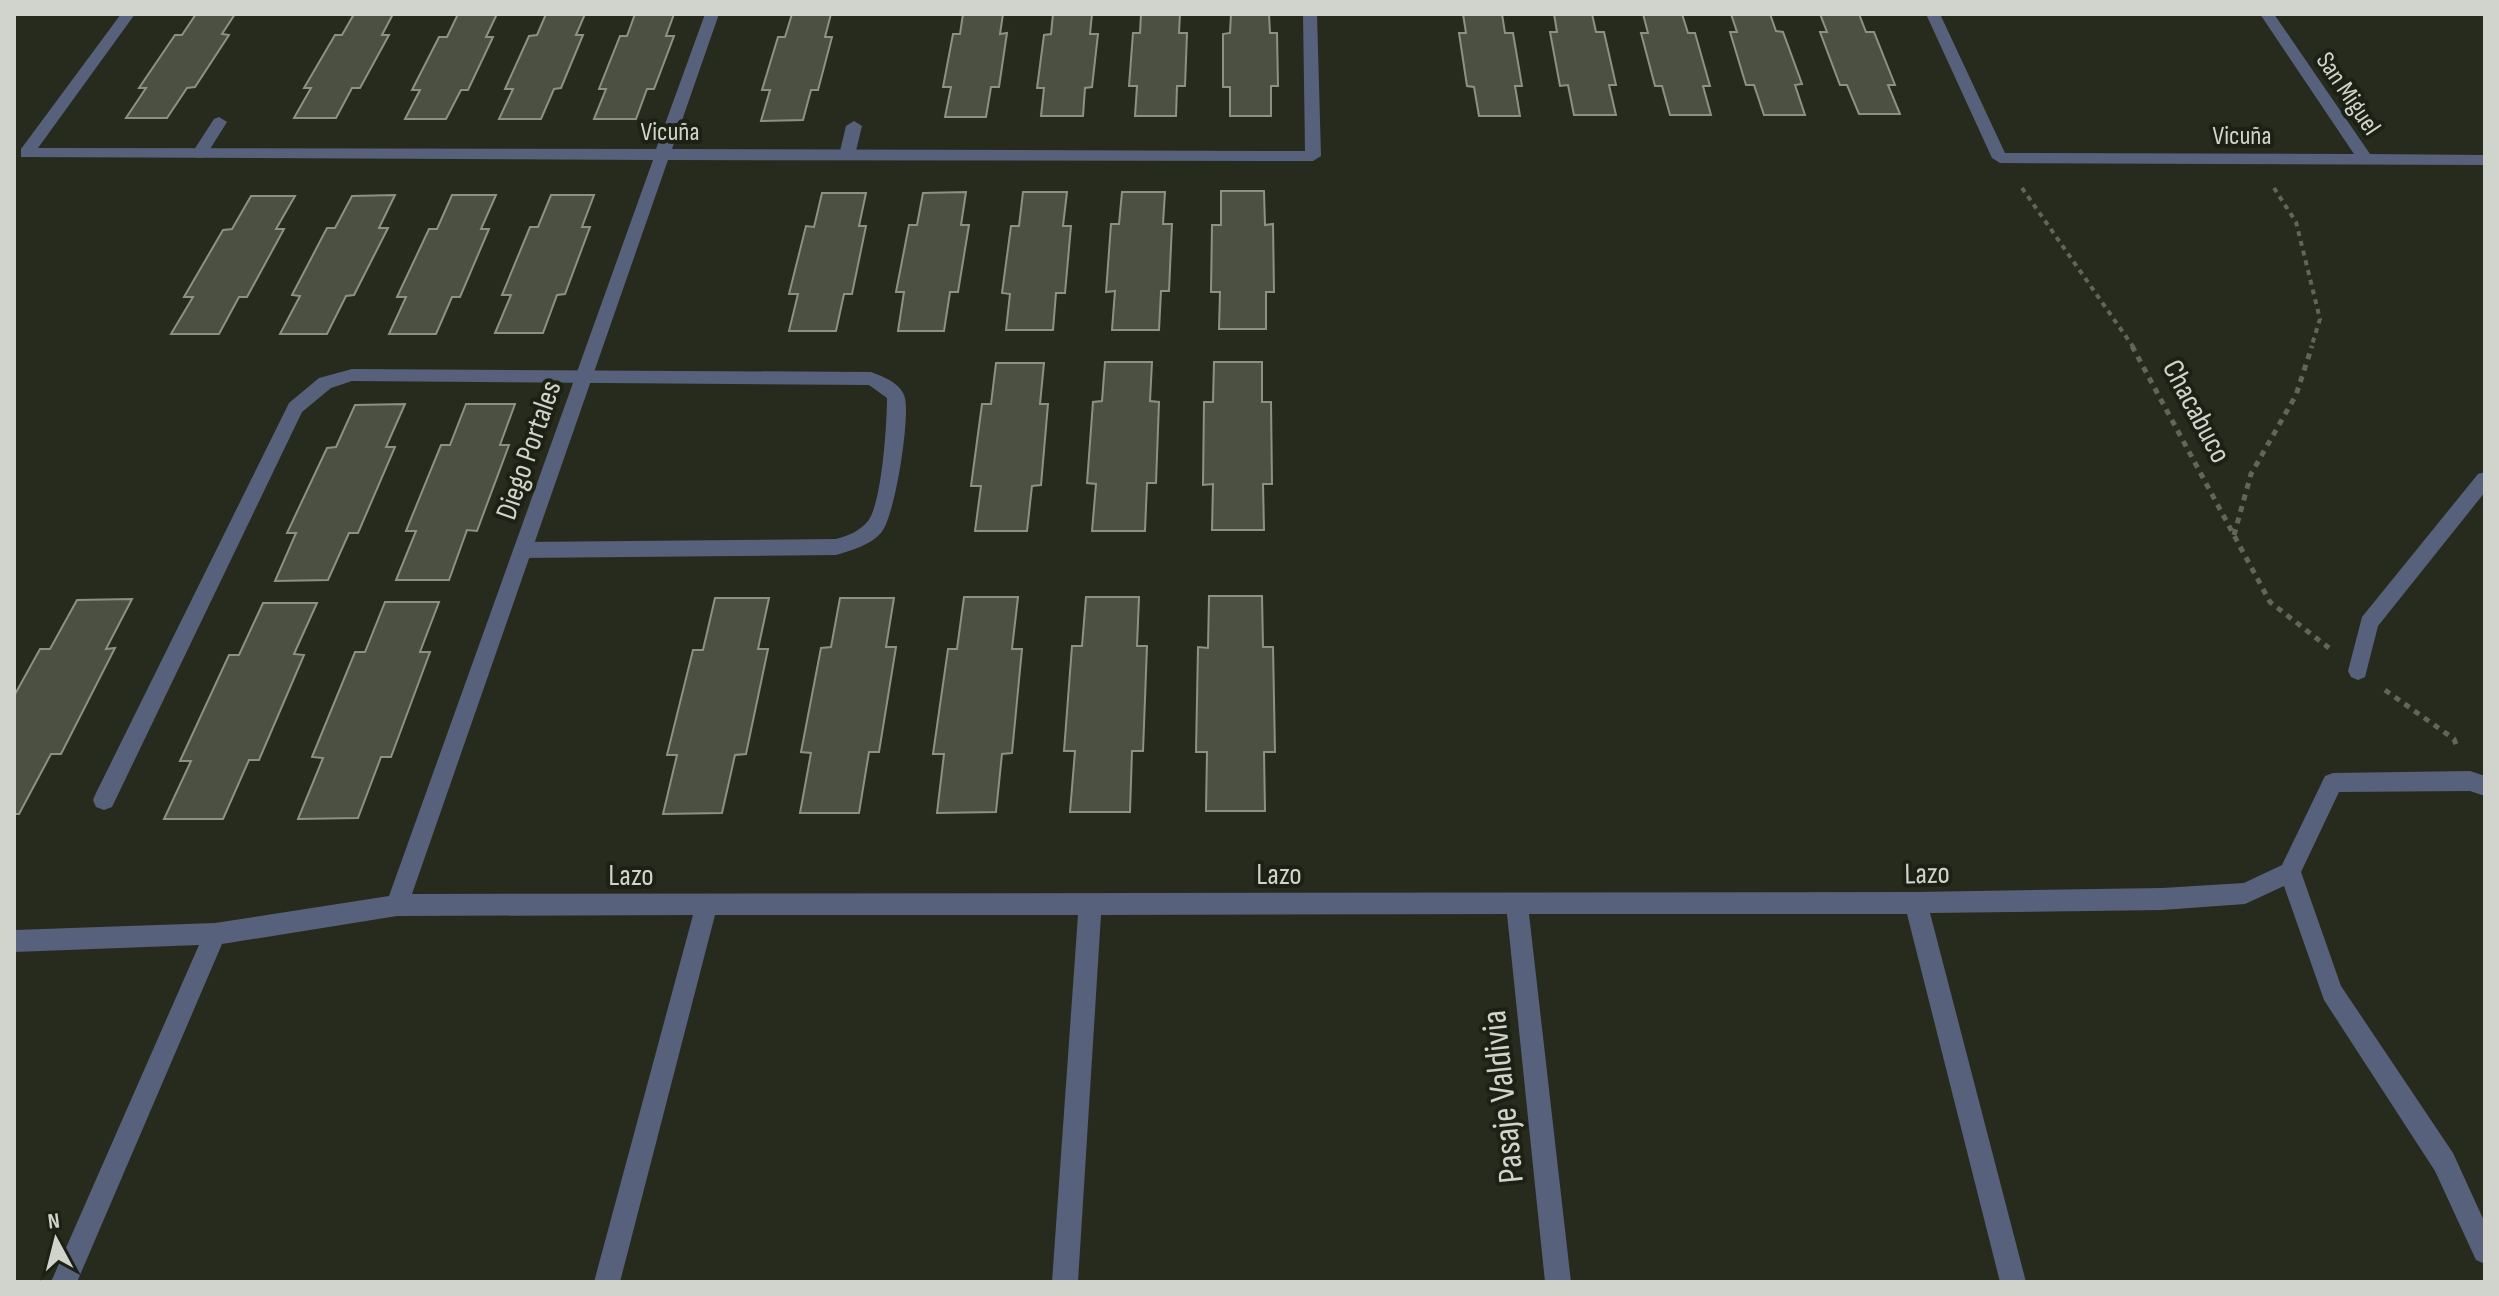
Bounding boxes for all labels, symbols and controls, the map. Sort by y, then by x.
street label: San Miguel [2309,47,2387,141]
street label: Vicuña [641,117,699,148]
street label: Vicuña [2213,121,2271,152]
street label: Chacabuco [2154,354,2238,469]
street label: Diego Portales [488,376,569,525]
street label: Lazo [1904,856,1950,892]
street label: Lazo [1256,857,1302,893]
street label: Lazo [608,858,654,894]
street label: Pasaje Valdivia [1473,1008,1534,1185]
north arrow [16,1200,96,1280]
text: N [46,1208,61,1236]

